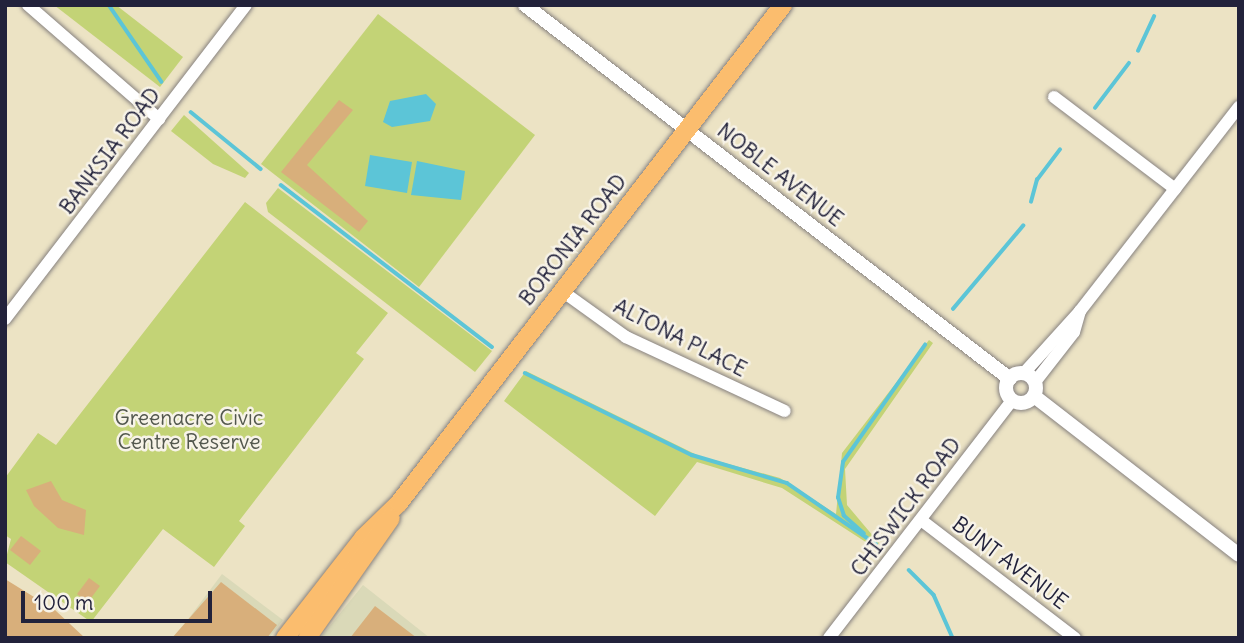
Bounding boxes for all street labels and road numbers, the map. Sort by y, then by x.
street label: BANKSIA ROAD [54,83,166,219]
street label: NOBLE AVENUE [712,118,848,232]
street label: BORONIA ROAD [514,169,632,311]
street label: ALTONA PLACE [609,294,751,382]
street label: CHISWICK ROAD [846,433,966,581]
street label: BUNT AVENUE [947,511,1073,615]

